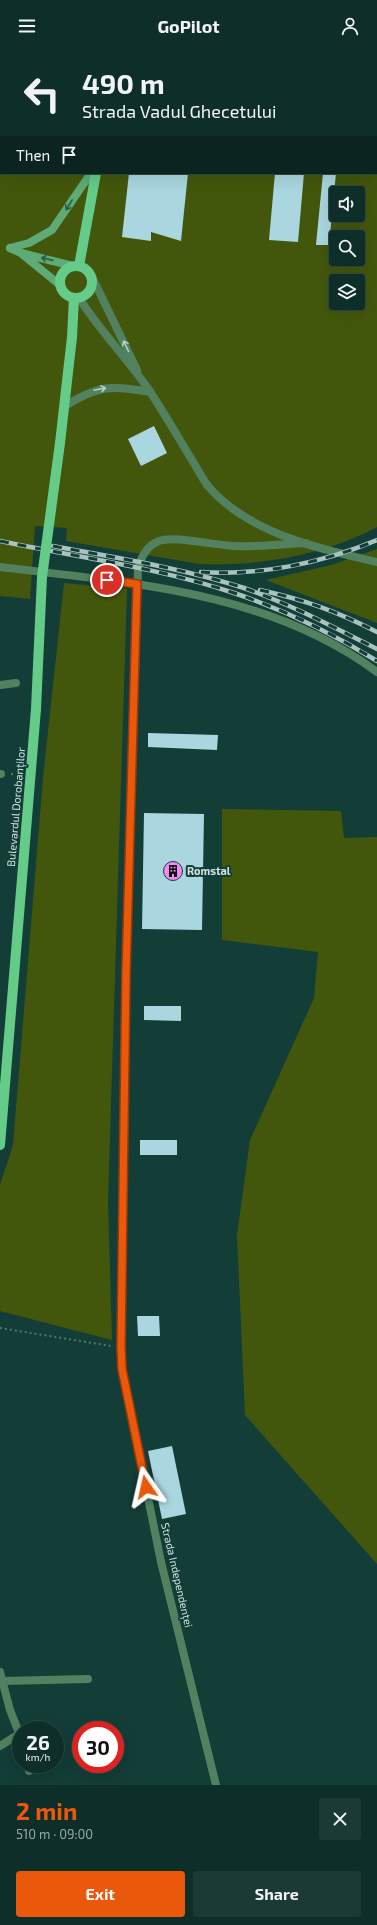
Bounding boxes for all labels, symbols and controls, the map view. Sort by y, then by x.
icon: menu [16,15,38,37]
text: GoPilot [157,15,220,37]
icon: person [339,15,361,37]
text: 490 m [82,66,165,100]
icon: left [16,68,68,120]
text: Strada Vadul Ghecetului [82,100,277,122]
icon: arrive [58,144,80,166]
text: Then [16,146,50,164]
map controls [329,186,365,310]
button: sound [329,186,365,222]
one-way arrow [65,199,73,211]
button: search [329,230,365,266]
one-way arrow [41,255,54,262]
button: layers [329,274,365,310]
one-way arrow [122,340,129,352]
one-way arrow [93,385,106,393]
pin [90,563,124,597]
icon: arrive [96,569,118,591]
street label: Bulevardul Dorobanților [4,746,29,867]
building icon: Romstal [162,860,184,882]
place label: Romstal [187,864,231,877]
position arrow [125,1466,167,1508]
street label: Strada Independenței [157,1521,196,1629]
speed limit sign: 30 [72,1721,124,1773]
text: 26 [26,1730,50,1754]
text: km/h [26,1751,50,1763]
text: 2 min [16,1796,77,1825]
button: close [319,1798,361,1840]
text: 510 m · 09:00 [16,1826,93,1842]
button: Exit [16,1871,185,1917]
button: Share [193,1871,361,1917]

